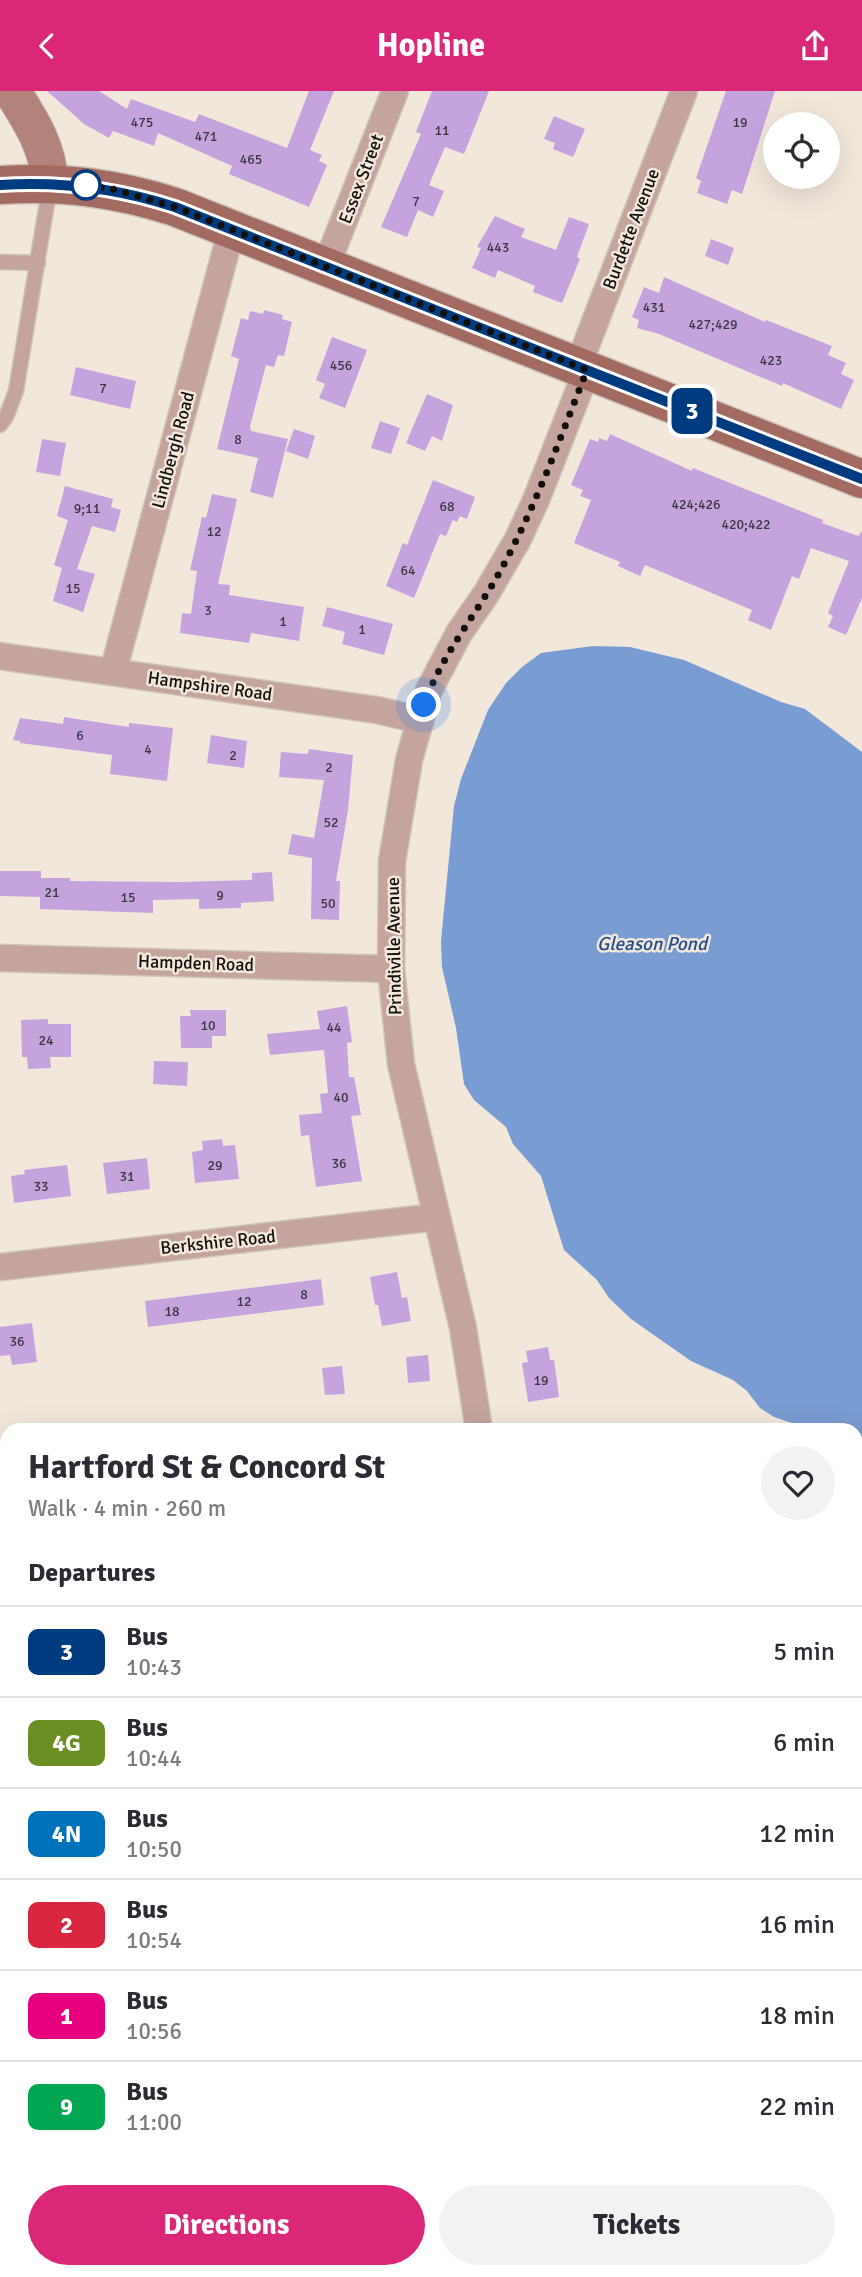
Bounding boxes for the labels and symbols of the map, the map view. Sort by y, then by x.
house number: 475 [131,114,153,131]
house number: 19 [732,114,748,131]
house number: 11 [434,122,450,139]
house number: 471 [195,128,217,145]
street label: Essex Street [334,131,388,227]
house number: 465 [240,151,262,168]
street label: Burdette Avenue [598,166,664,292]
unlabelled marker [71,170,101,200]
house number: 7 [412,193,420,210]
house number: 443 [487,239,509,256]
house number: 431 [643,299,665,316]
house number: 427;429 [688,316,738,333]
house number: 423 [760,352,782,369]
house number: 456 [330,357,352,374]
house number: 7 [99,380,107,397]
line badge: 3 [669,388,715,434]
street label: Lindbergh Road [147,389,199,511]
house number: 8 [234,431,242,448]
house number: 424;426 [671,496,721,513]
house number: 68 [439,498,455,515]
house number: 9;11 [74,500,100,517]
house number: 420;422 [721,516,771,533]
house number: 12 [206,523,222,540]
house number: 64 [400,562,416,579]
house number: 15 [65,580,81,597]
house number: 3 [204,602,212,619]
house number: 1 [279,613,287,630]
house number: 1 [358,621,366,638]
street label: Hampshire Road [146,666,274,706]
your location [406,687,441,722]
house number: 6 [76,727,84,744]
house number: 4 [144,741,152,758]
house number: 2 [229,747,237,764]
house number: 2 [325,759,333,776]
house number: 52 [323,814,339,831]
street label: Prindiville Avenue [382,877,406,1015]
house number: 21 [44,884,60,901]
house number: 9 [216,887,224,904]
house number: 15 [120,889,136,906]
house number: 50 [320,895,336,912]
water label: Gleason Pond [597,932,709,956]
street label: Hampden Road [138,950,254,976]
house number: 10 [200,1017,216,1034]
house number: 44 [326,1019,342,1036]
house number: 24 [38,1032,54,1049]
house number: 40 [333,1089,349,1106]
house number: 36 [331,1155,347,1172]
house number: 29 [207,1157,223,1174]
house number: 31 [119,1168,135,1185]
house number: 33 [33,1178,49,1195]
street label: Berkshire Road [159,1225,277,1259]
house number: 8 [300,1286,308,1303]
house number: 12 [236,1293,252,1310]
house number: 18 [164,1303,180,1320]
house number: 36 [9,1333,25,1350]
house number: 19 [533,1372,549,1389]

